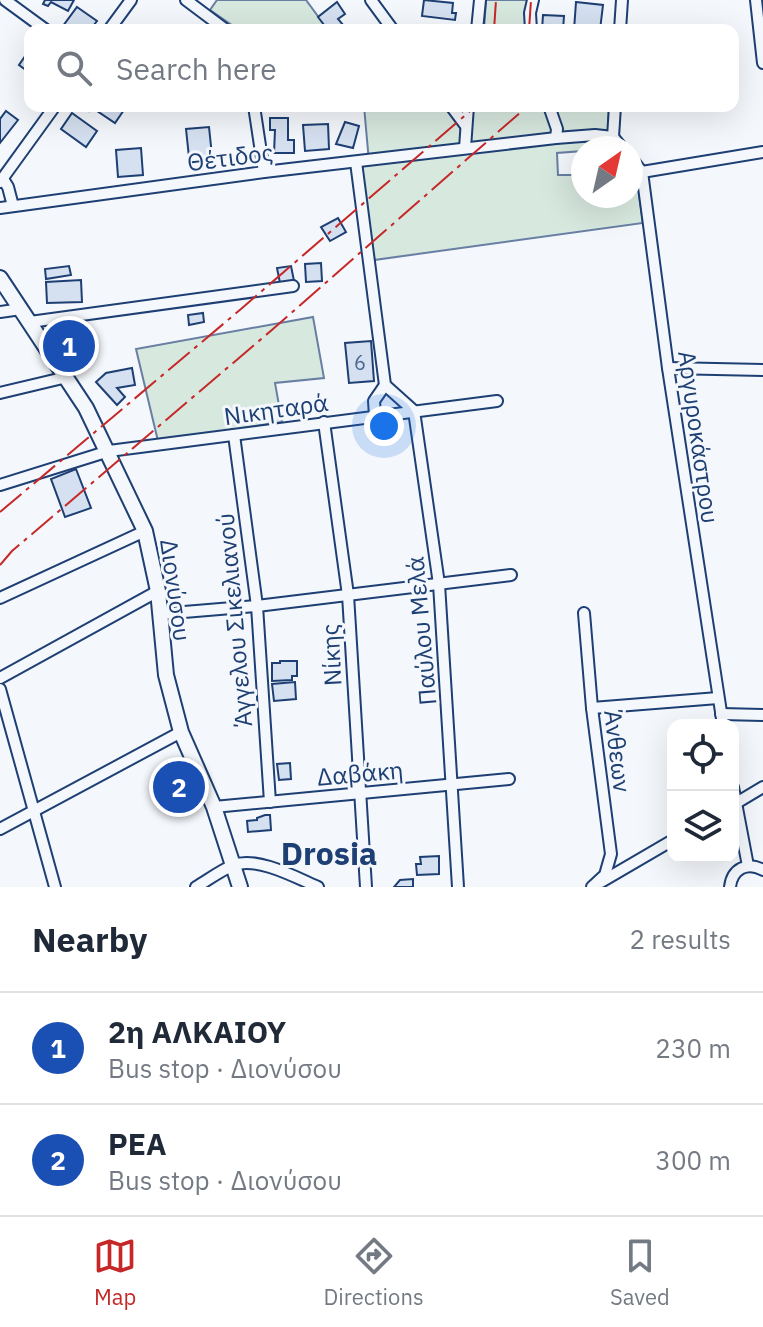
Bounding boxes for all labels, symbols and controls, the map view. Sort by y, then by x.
search box [24,24,739,112]
icon: search [52,46,96,90]
text: Search here [116,49,277,88]
street label: Θέτιδος [185,136,275,178]
north arrow [571,136,643,208]
pin: 1 [43,316,95,376]
street label: Αργυροκάστρου [671,348,727,526]
house number: 6 [354,349,366,376]
street label: Νικηταρά [222,386,330,432]
your location [364,406,404,446]
street label: Άγγελου Σικελιανού [209,512,259,728]
street label: Διονύσου [153,537,199,643]
street label: Παύλου Μελά [399,555,443,707]
street label: Νίκης [313,623,349,687]
street label: Άνθεων [597,708,639,794]
map controls [667,719,739,863]
button: locate [667,719,739,791]
street label: Δαβάκη [315,753,405,793]
pin: 2 [153,757,205,817]
button: layers [667,791,739,863]
district label: Drosia [281,832,377,874]
text: Nearby [32,917,147,961]
text: 2 results [629,922,731,956]
text: 2η ΑΛΚΑΙΟΥ [108,1012,286,1051]
text: 1 [50,1031,66,1065]
text: 230 m [655,1031,731,1065]
text: Bus stop · Διονύσου [108,1051,342,1085]
text: ΡΕΑ [108,1124,166,1163]
text: 2 [50,1143,66,1177]
text: 300 m [655,1143,731,1177]
text: Bus stop · Διονύσου [108,1163,342,1197]
tab: Map [93,1234,137,1311]
tab: Directions [324,1234,424,1311]
tab: Saved [610,1234,670,1311]

